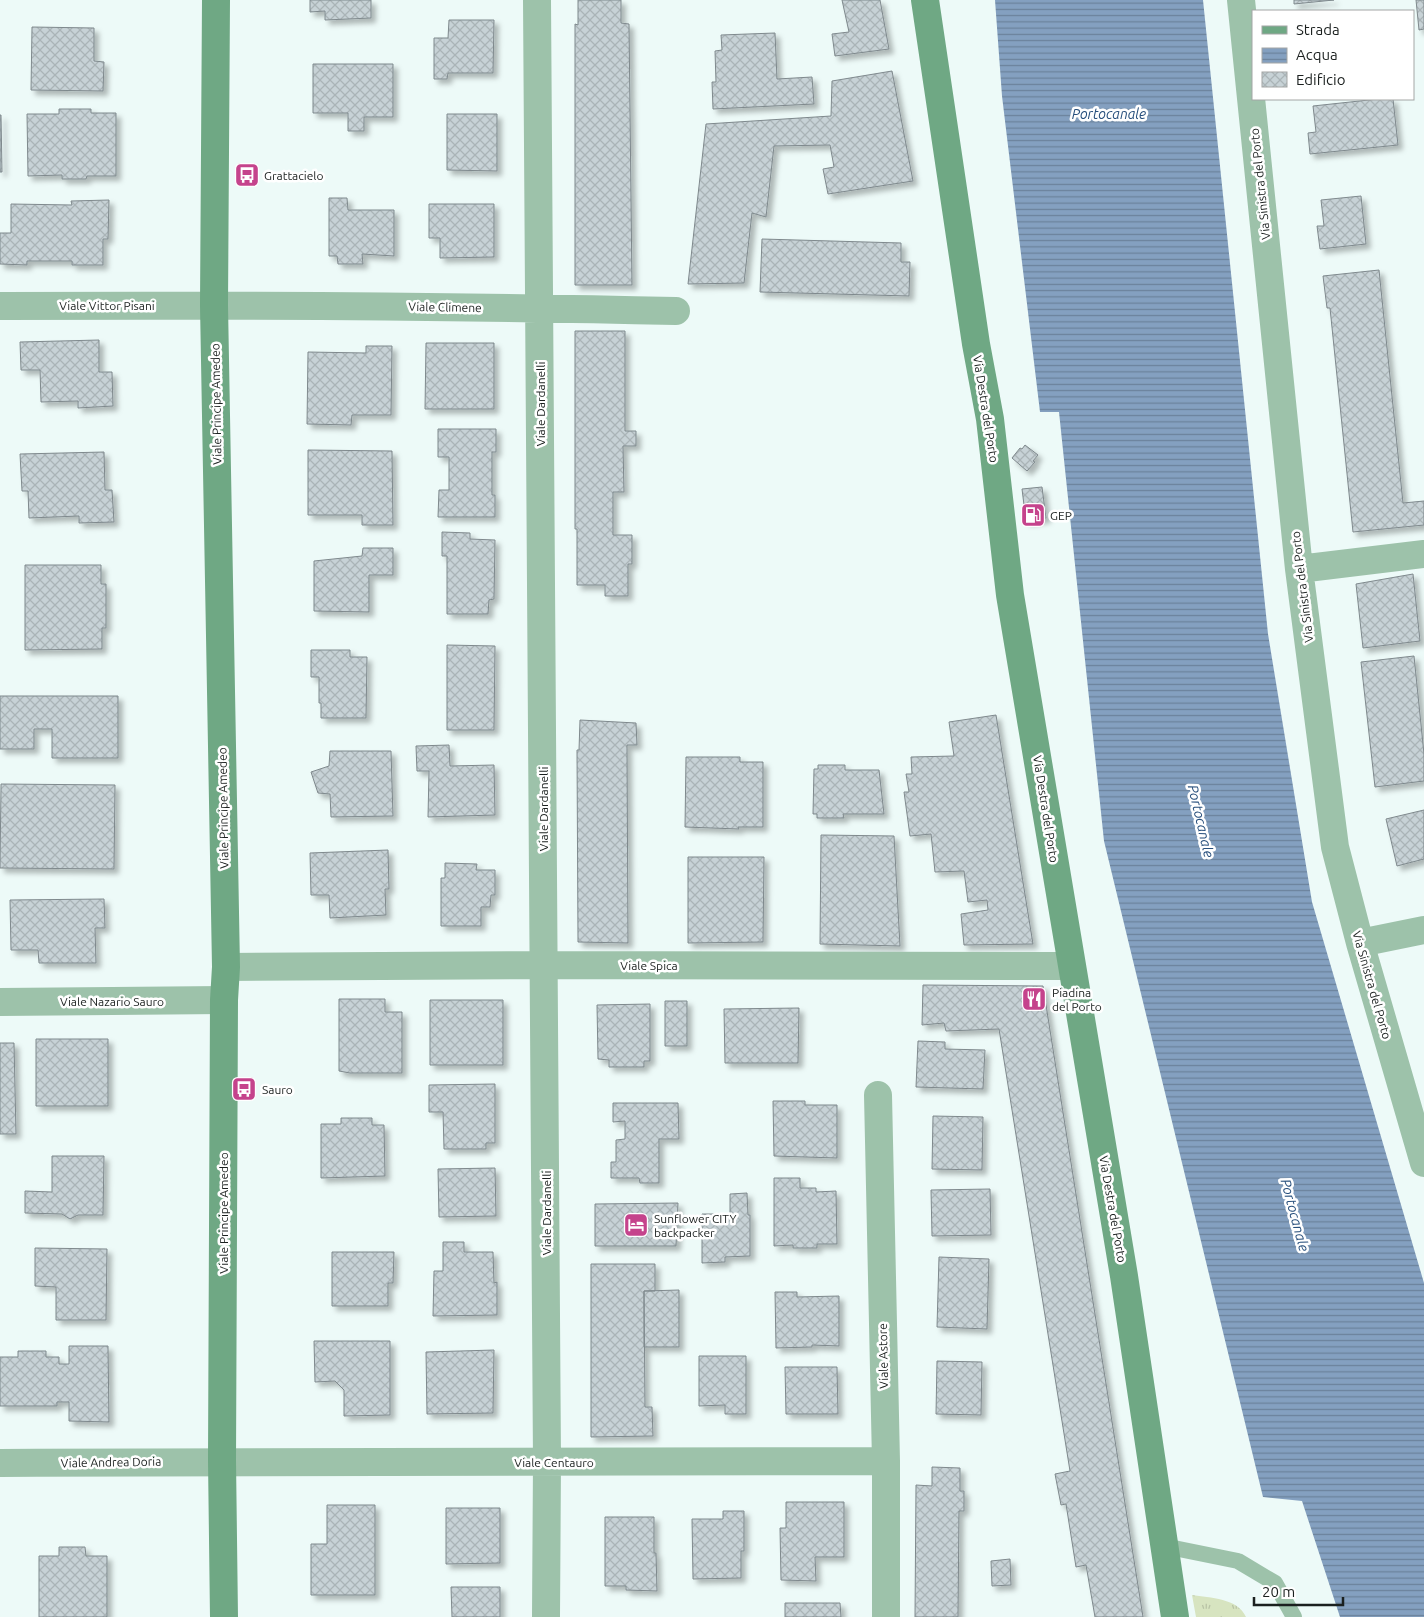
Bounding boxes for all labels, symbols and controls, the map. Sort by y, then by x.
legend [1252,10,1414,100]
text: Strada [1296,21,1340,38]
text: Acqua [1296,46,1338,63]
text: Edificio [1296,71,1345,88]
water label: Portocanale [1072,106,1146,122]
street label: Via Sinistra del Porto [1248,128,1272,240]
bus stop icon: Grattacielo [234,162,260,188]
place label: Grattacielo [264,169,324,182]
street label: Viale Vittor Pisani [59,299,155,312]
street label: Viale Climene [408,300,482,314]
street label: Viale Principe Amedeo [208,343,224,465]
street label: Via Destra del Porto [971,355,1001,463]
street label: Viale Dardanelli [534,362,547,446]
fuel station icon: GEP [1020,502,1046,528]
place label: GEP [1050,509,1072,522]
street label: Via Sinistra del Porto [1289,531,1315,643]
street label: Viale Principe Amedeo [215,747,231,869]
street label: Via Destra del Porto [1031,755,1061,863]
street label: Viale Dardanelli [537,767,550,851]
water label: Portocanale [1185,783,1217,859]
street label: Via Sinistra del Porto [1350,929,1394,1041]
street label: Viale Spica [620,959,678,972]
restaurant icon: Piadina del Porto [1021,986,1047,1012]
place label: Piadina del Porto [1052,986,1102,1013]
street label: Viale Nazario Sauro [60,995,164,1008]
bus stop icon: Sauro [231,1076,257,1102]
place label: Sauro [262,1083,293,1096]
street label: Viale Principe Amedeo [217,1152,230,1274]
street label: Via Destra del Porto [1097,1155,1129,1263]
street label: Viale Dardanelli [540,1171,553,1255]
water label: Portocanale [1278,1177,1312,1253]
hotel icon: Sunflower CITY backpacker [623,1212,649,1238]
place label: Sunflower CITY backpacker [654,1212,736,1239]
street label: Viale Astore [876,1323,890,1389]
street label: Viale Andrea Doria [61,1455,161,1469]
street label: Viale Centauro [514,1456,594,1469]
scale bar [1254,1574,1343,1606]
text: 20 m [1262,1583,1295,1600]

